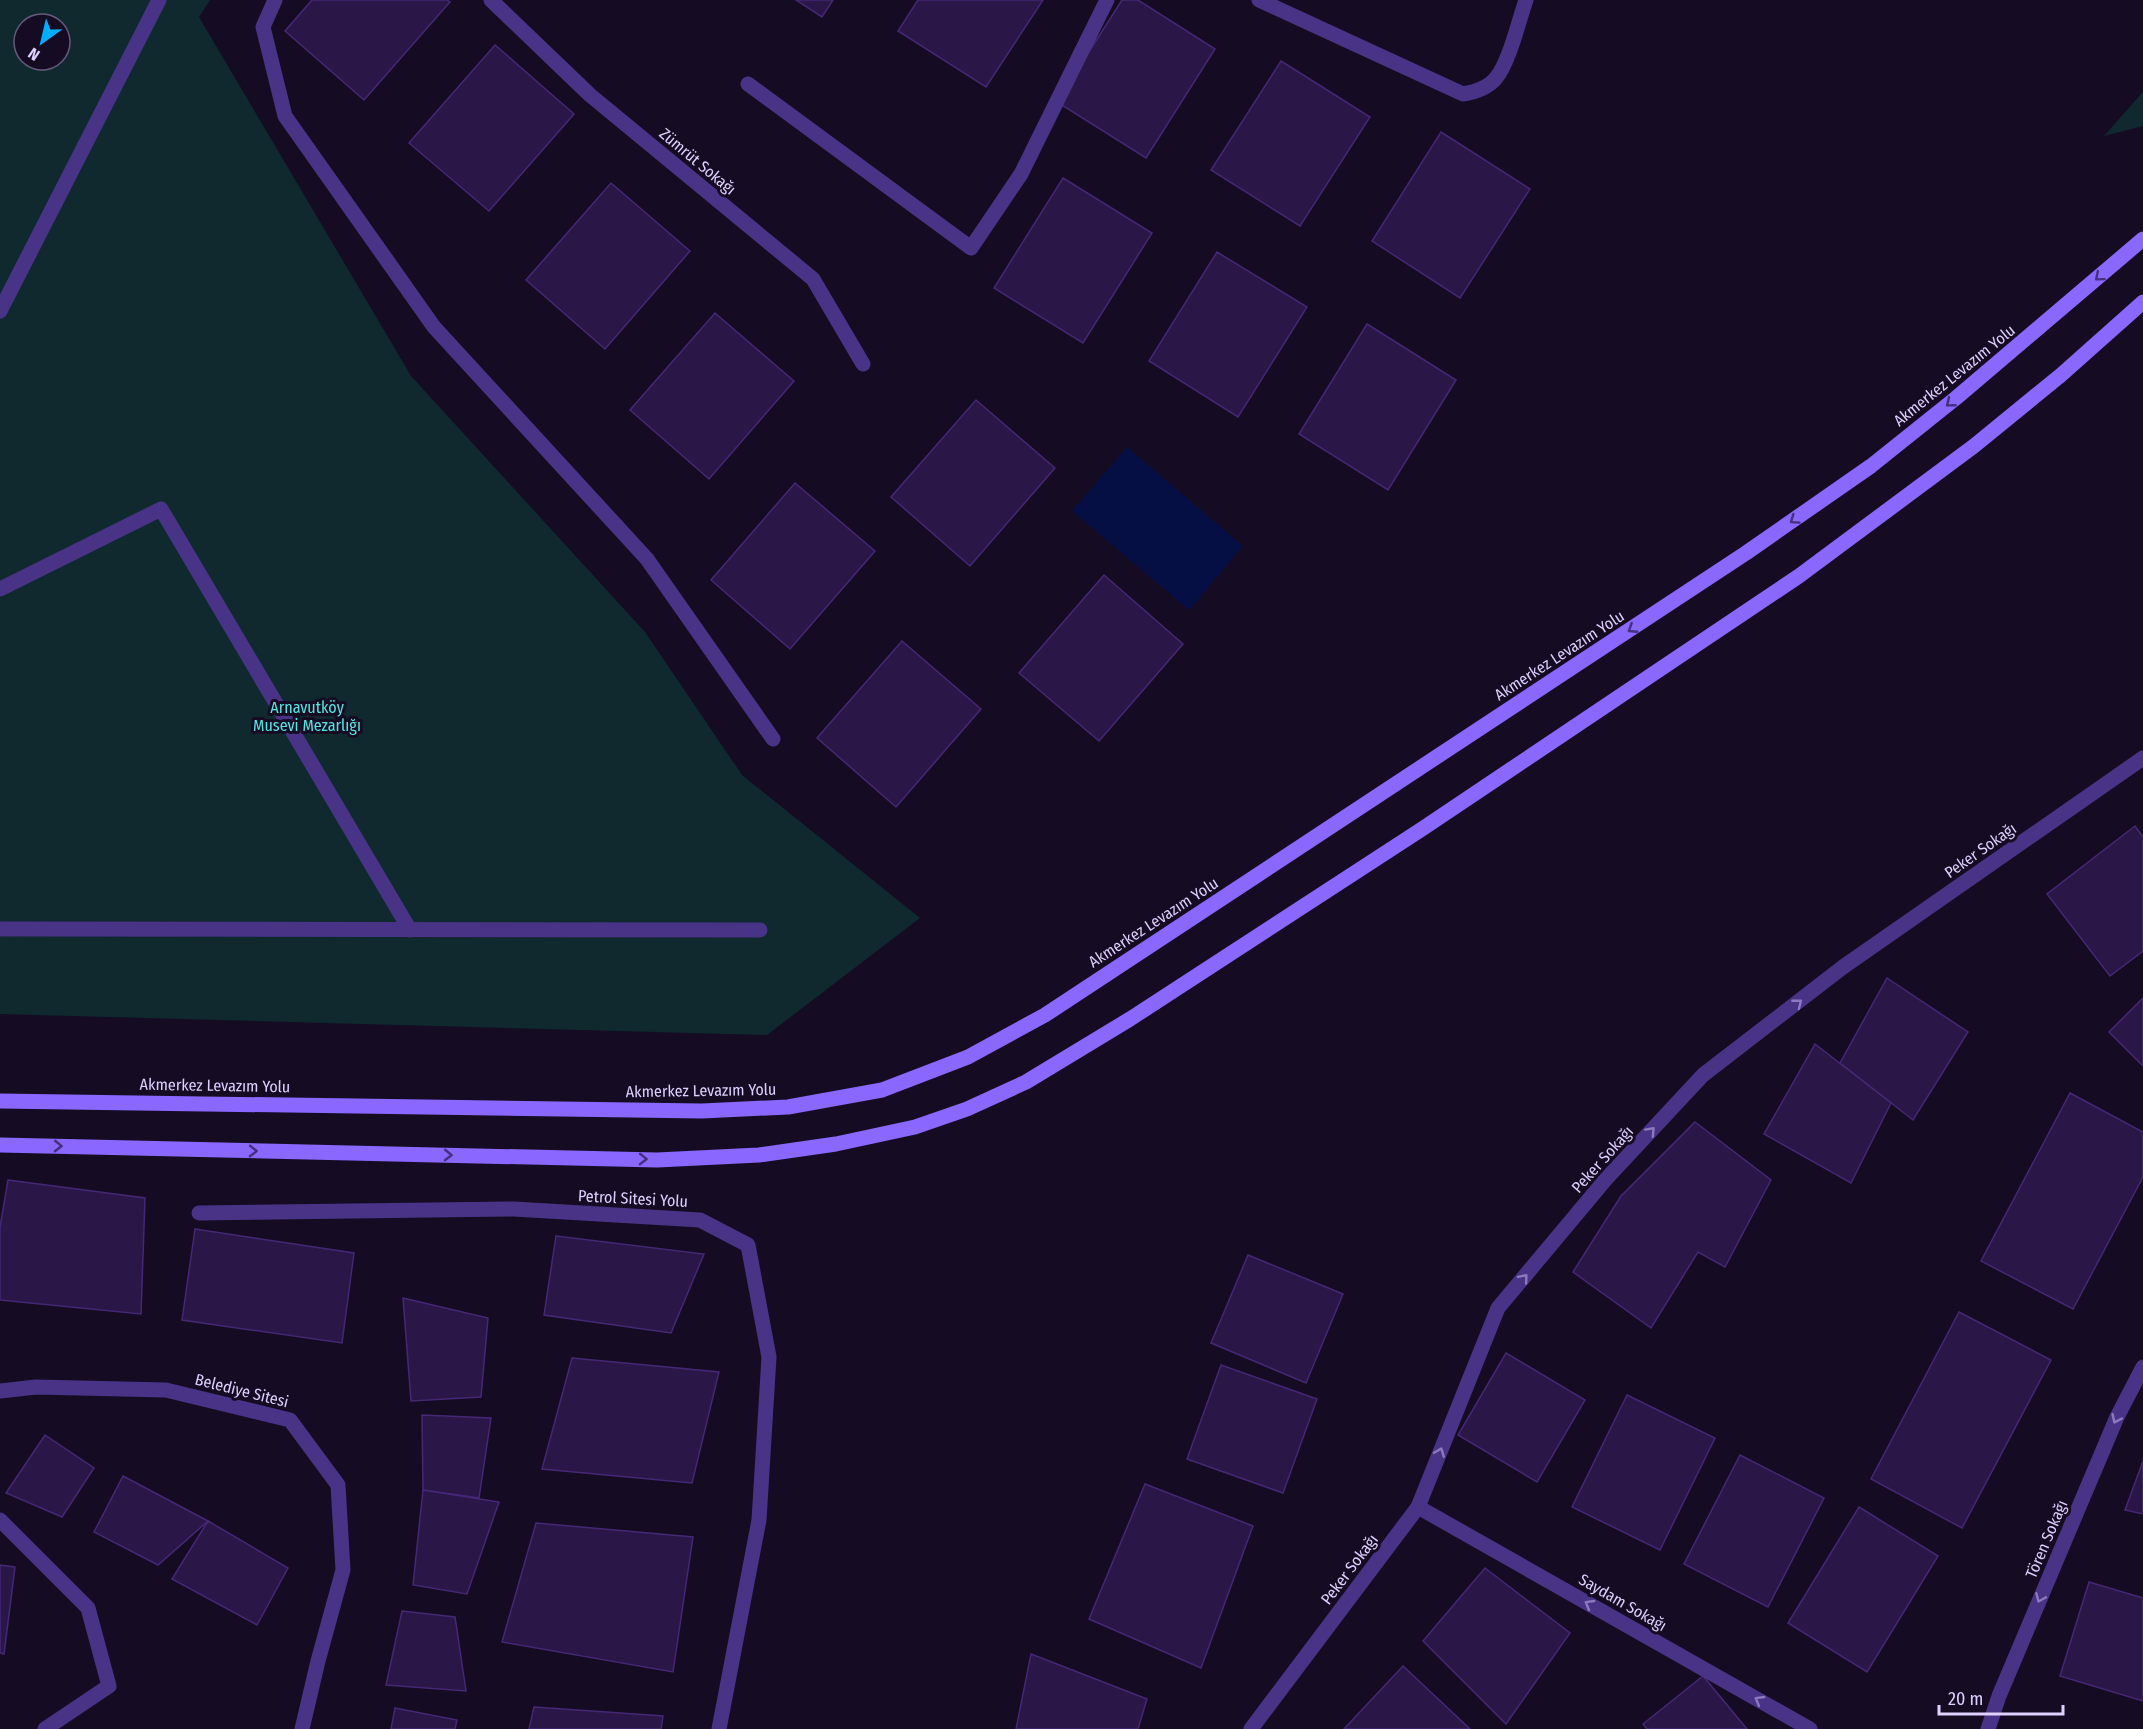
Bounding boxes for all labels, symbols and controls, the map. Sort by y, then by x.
north arrow [12,12,72,72]
text: N [25,43,43,65]
street label: Zümrüt Sokağı [656,124,740,199]
one-way arrow [2095,270,2106,281]
street label: Akmerkez Levazım Yolu [1890,321,2019,430]
one-way arrow [1946,395,1957,406]
one-way arrow [1790,513,1801,524]
street label: Akmerkez Levazım Yolu [1491,606,1628,704]
one-way arrow [1628,621,1638,633]
park label: Arnavutköy Musevi Mezarlığı [253,698,361,735]
street label: Peker Sokağı [1941,819,2020,882]
street label: Akmerkez Levazım Yolu [1085,873,1222,971]
one-way arrow [1791,999,1802,1010]
street label: Akmerkez Levazım Yolu [140,1075,290,1096]
street label: Akmerkez Levazım Yolu [626,1080,776,1101]
street label: Peker Sokağı [1567,1122,1637,1197]
one-way arrow [1644,1127,1655,1137]
one-way arrow [54,1140,63,1152]
one-way arrow [249,1144,258,1157]
one-way arrow [444,1149,453,1161]
one-way arrow [639,1153,648,1166]
street label: Petrol Sitesi Yolu [578,1186,688,1211]
one-way arrow [1516,1274,1527,1285]
street label: Belediye Sitesi [193,1370,291,1411]
one-way arrow [2112,1412,2124,1423]
one-way arrow [1433,1448,1445,1459]
street label: Tören Sokağı [2022,1497,2071,1581]
street label: Peker Sokağı [1317,1530,1382,1608]
street label: Saydam Sokağı [1576,1570,1670,1635]
one-way arrow [2035,1592,2047,1603]
one-way arrow [1585,1600,1595,1611]
scale bar [1939,1678,2064,1716]
text: 20 m [1948,1688,1983,1710]
one-way arrow [1755,1696,1765,1707]

